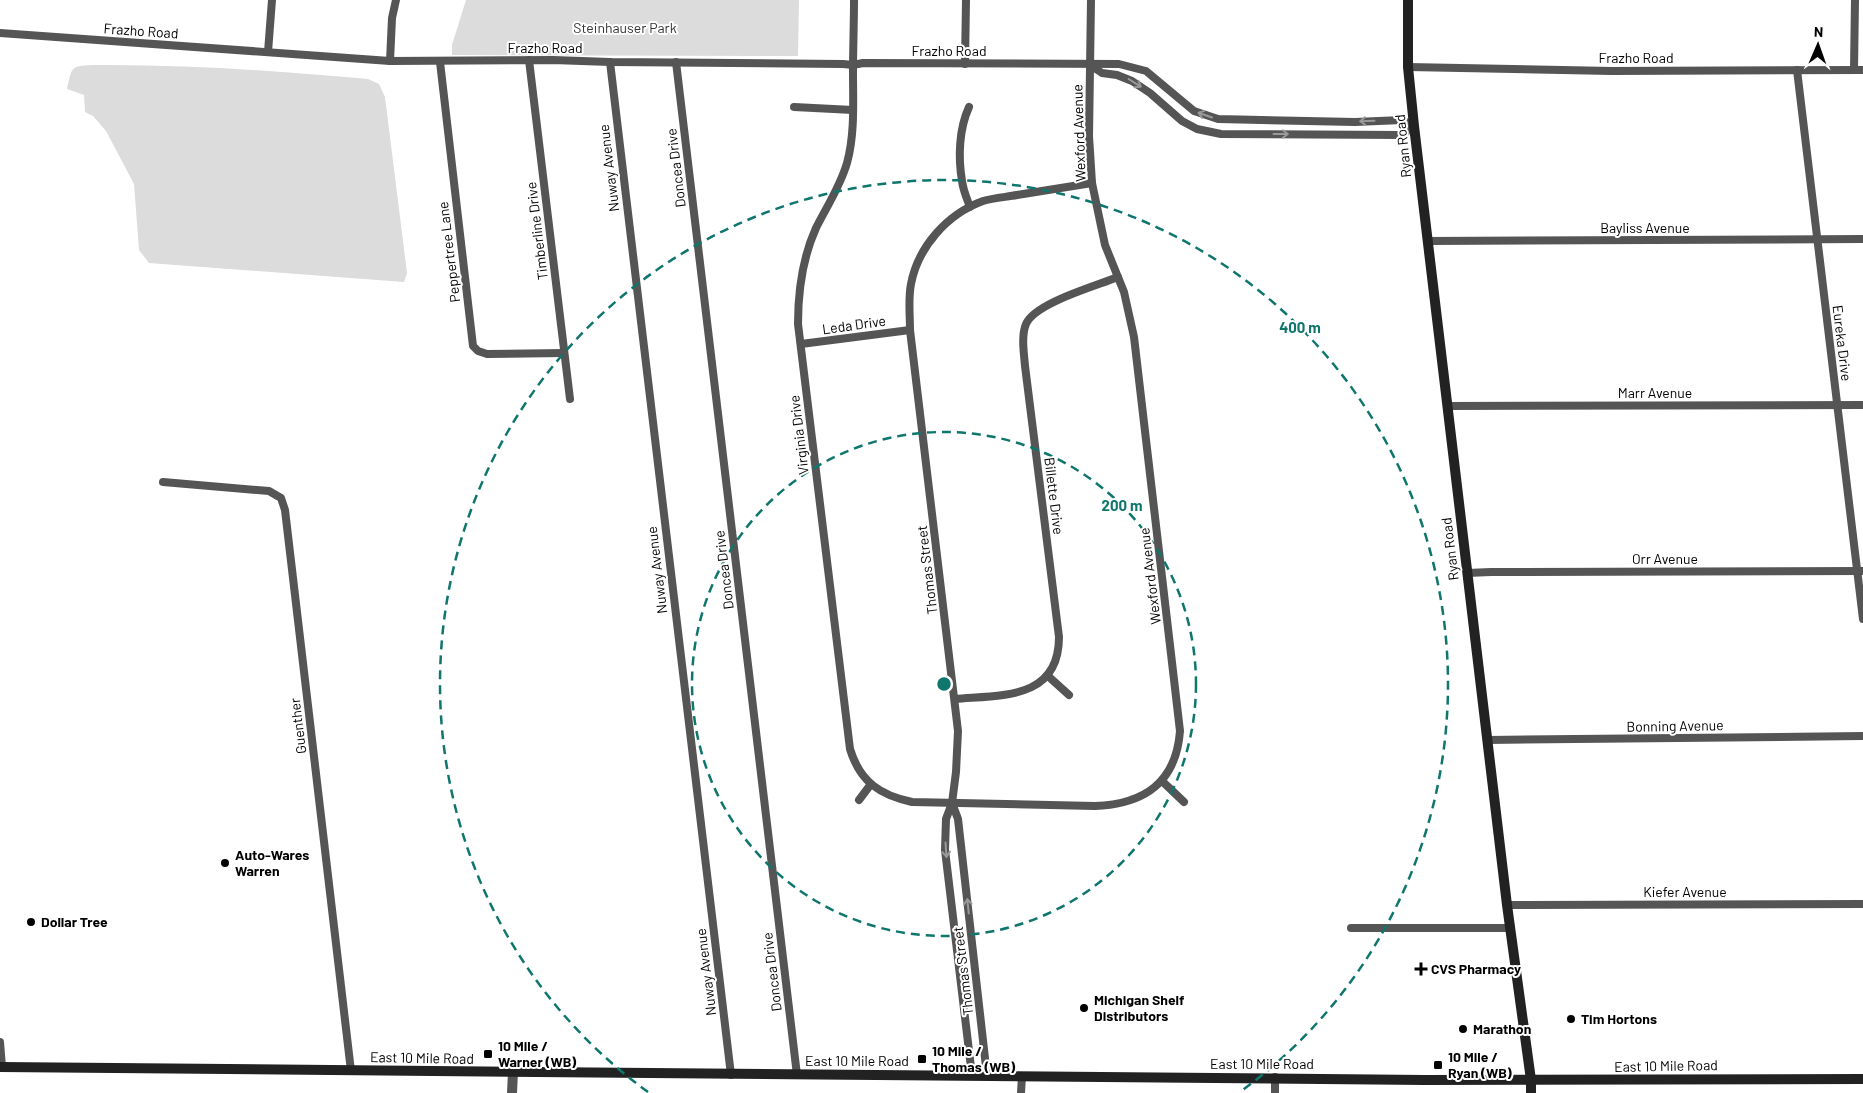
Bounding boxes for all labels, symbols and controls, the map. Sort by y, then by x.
street label: Frazho Road [103,19,179,42]
park label: Steinhauser Park [573,19,677,36]
north arrow [1793,20,1843,70]
text: N [1814,23,1823,40]
street label: Frazho Road [507,39,583,56]
street label: Frazho Road [911,42,987,59]
street label: Frazho Road [1598,49,1674,66]
one-way arrow [1127,78,1141,88]
street label: Wexford Avenue [1068,84,1089,182]
one-way arrow [1198,110,1213,119]
street label: Ryan Road [1391,114,1414,178]
one-way arrow [1359,116,1376,126]
street label: Nuway Avenue [595,123,622,213]
street label: Doncea Drive [662,128,689,209]
one-way arrow [1272,129,1289,139]
street label: Timberline Drive [522,181,551,281]
street label: Peppertree Lane [434,201,463,303]
street label: Bayliss Avenue [1600,219,1690,236]
street label: Eureka Drive [1829,304,1856,382]
street label: Leda Drive [821,312,887,337]
text: 400 m [1279,318,1321,336]
street label: Marr Avenue [1618,384,1692,401]
street label: Virginia Drive [785,394,812,476]
street label: Billette Drive [1041,456,1068,535]
text: 200 m [1101,496,1143,514]
street label: Ryan Road [1437,517,1462,582]
street label: Nuway Avenue [643,525,670,615]
street label: Thomas Street [913,525,940,616]
street label: Wexford Avenue [1135,527,1164,625]
street label: Doncea Drive [710,530,737,611]
street label: Orr Avenue [1632,550,1698,567]
centre of rings [935,675,953,693]
street label: Guenther [286,697,309,755]
street label: Bonning Avenue [1626,716,1724,735]
one-way arrow [941,842,951,858]
place label: Auto-Wares Warren [235,846,309,879]
marker: Auto-Wares Warren [219,857,231,869]
street label: Kiefer Avenue [1643,883,1727,900]
one-way arrow [963,898,973,914]
place label: Dollar Tree [41,913,108,930]
marker: Dollar Tree [25,916,37,928]
street label: Thomas Street [949,926,976,1017]
street label: Nuway Avenue [692,927,719,1017]
street label: Doncea Drive [758,932,785,1013]
place label: CVS Pharmacy [1431,960,1521,977]
marker: CVS Pharmacy [1415,963,1427,975]
place label: Michigan Shelf Distributors [1094,991,1184,1024]
marker: Michigan Shelf Distributors [1078,1002,1090,1014]
place label: Tim Hortons [1581,1010,1657,1027]
marker: Tim Hortons [1565,1013,1577,1025]
place label: Marathon [1473,1020,1531,1037]
marker: Marathon [1457,1023,1469,1035]
place label: 10 Mile / Warner (WB) [498,1037,576,1070]
place label: 10 Mile / Thomas (WB) [932,1042,1015,1075]
street label: East 10 Mile Road [370,1048,474,1067]
marker: 10 Mile / Warner (WB) [482,1048,494,1060]
place label: 10 Mile / Ryan (WB) [1448,1048,1512,1081]
street label: East 10 Mile Road [805,1052,909,1069]
marker: 10 Mile / Thomas (WB) [916,1053,928,1065]
street label: East 10 Mile Road [1210,1055,1314,1072]
street label: East 10 Mile Road [1614,1056,1718,1075]
marker: 10 Mile / Ryan (WB) [1432,1059,1444,1071]

